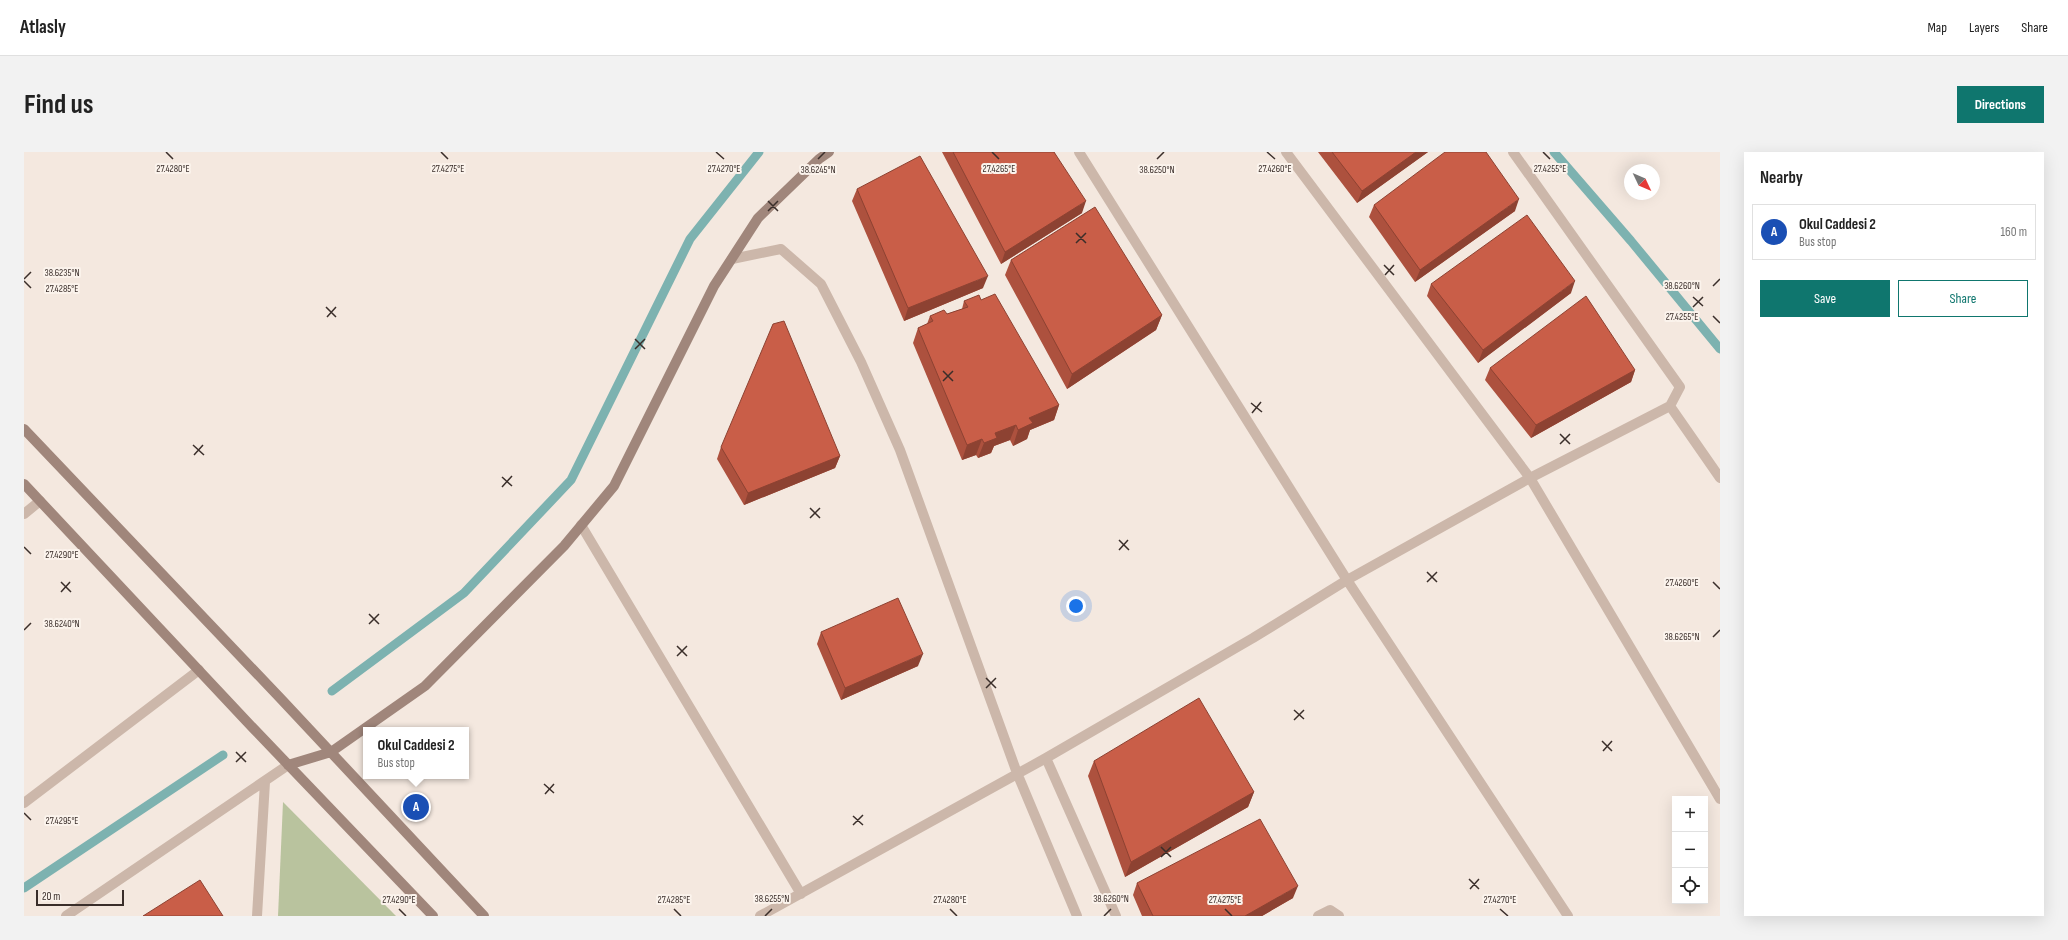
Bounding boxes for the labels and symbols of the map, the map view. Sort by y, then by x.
text: 27.4280°E [156,163,190,175]
text: 27.4275°E [432,163,464,175]
text: 27.4270°E [708,163,740,175]
text: 27.4265°E [983,163,1015,175]
text: 27.4260°E [1258,163,1292,175]
text: 27.4255°E [1534,163,1566,175]
text: 38.6245°N [800,164,836,176]
text: 38.6250°N [1139,164,1175,176]
north arrow [1624,164,1660,200]
text: 38.6235°N [44,267,80,279]
text: 38.6260°N [1664,280,1700,292]
text: 27.4285°E [46,283,78,295]
text: 27.4255°E [1666,311,1698,323]
text: 27.4290°E [45,549,79,561]
text: 27.4260°E [1665,577,1699,589]
your location [1066,596,1086,616]
text: 38.6240°N [44,618,80,630]
text: 38.6265°N [1664,631,1700,643]
pin: A [403,792,429,822]
text: 27.4295°E [46,815,78,827]
scale bar [36,888,124,907]
text: 38.6255°N [755,893,789,905]
text: 38.6260°N [1093,893,1129,905]
text: 27.4290°E [382,894,416,906]
text: 27.4285°E [658,894,690,906]
text: 27.4280°E [933,894,967,906]
text: 27.4275°E [1209,894,1241,906]
text: 27.4270°E [1484,894,1516,906]

